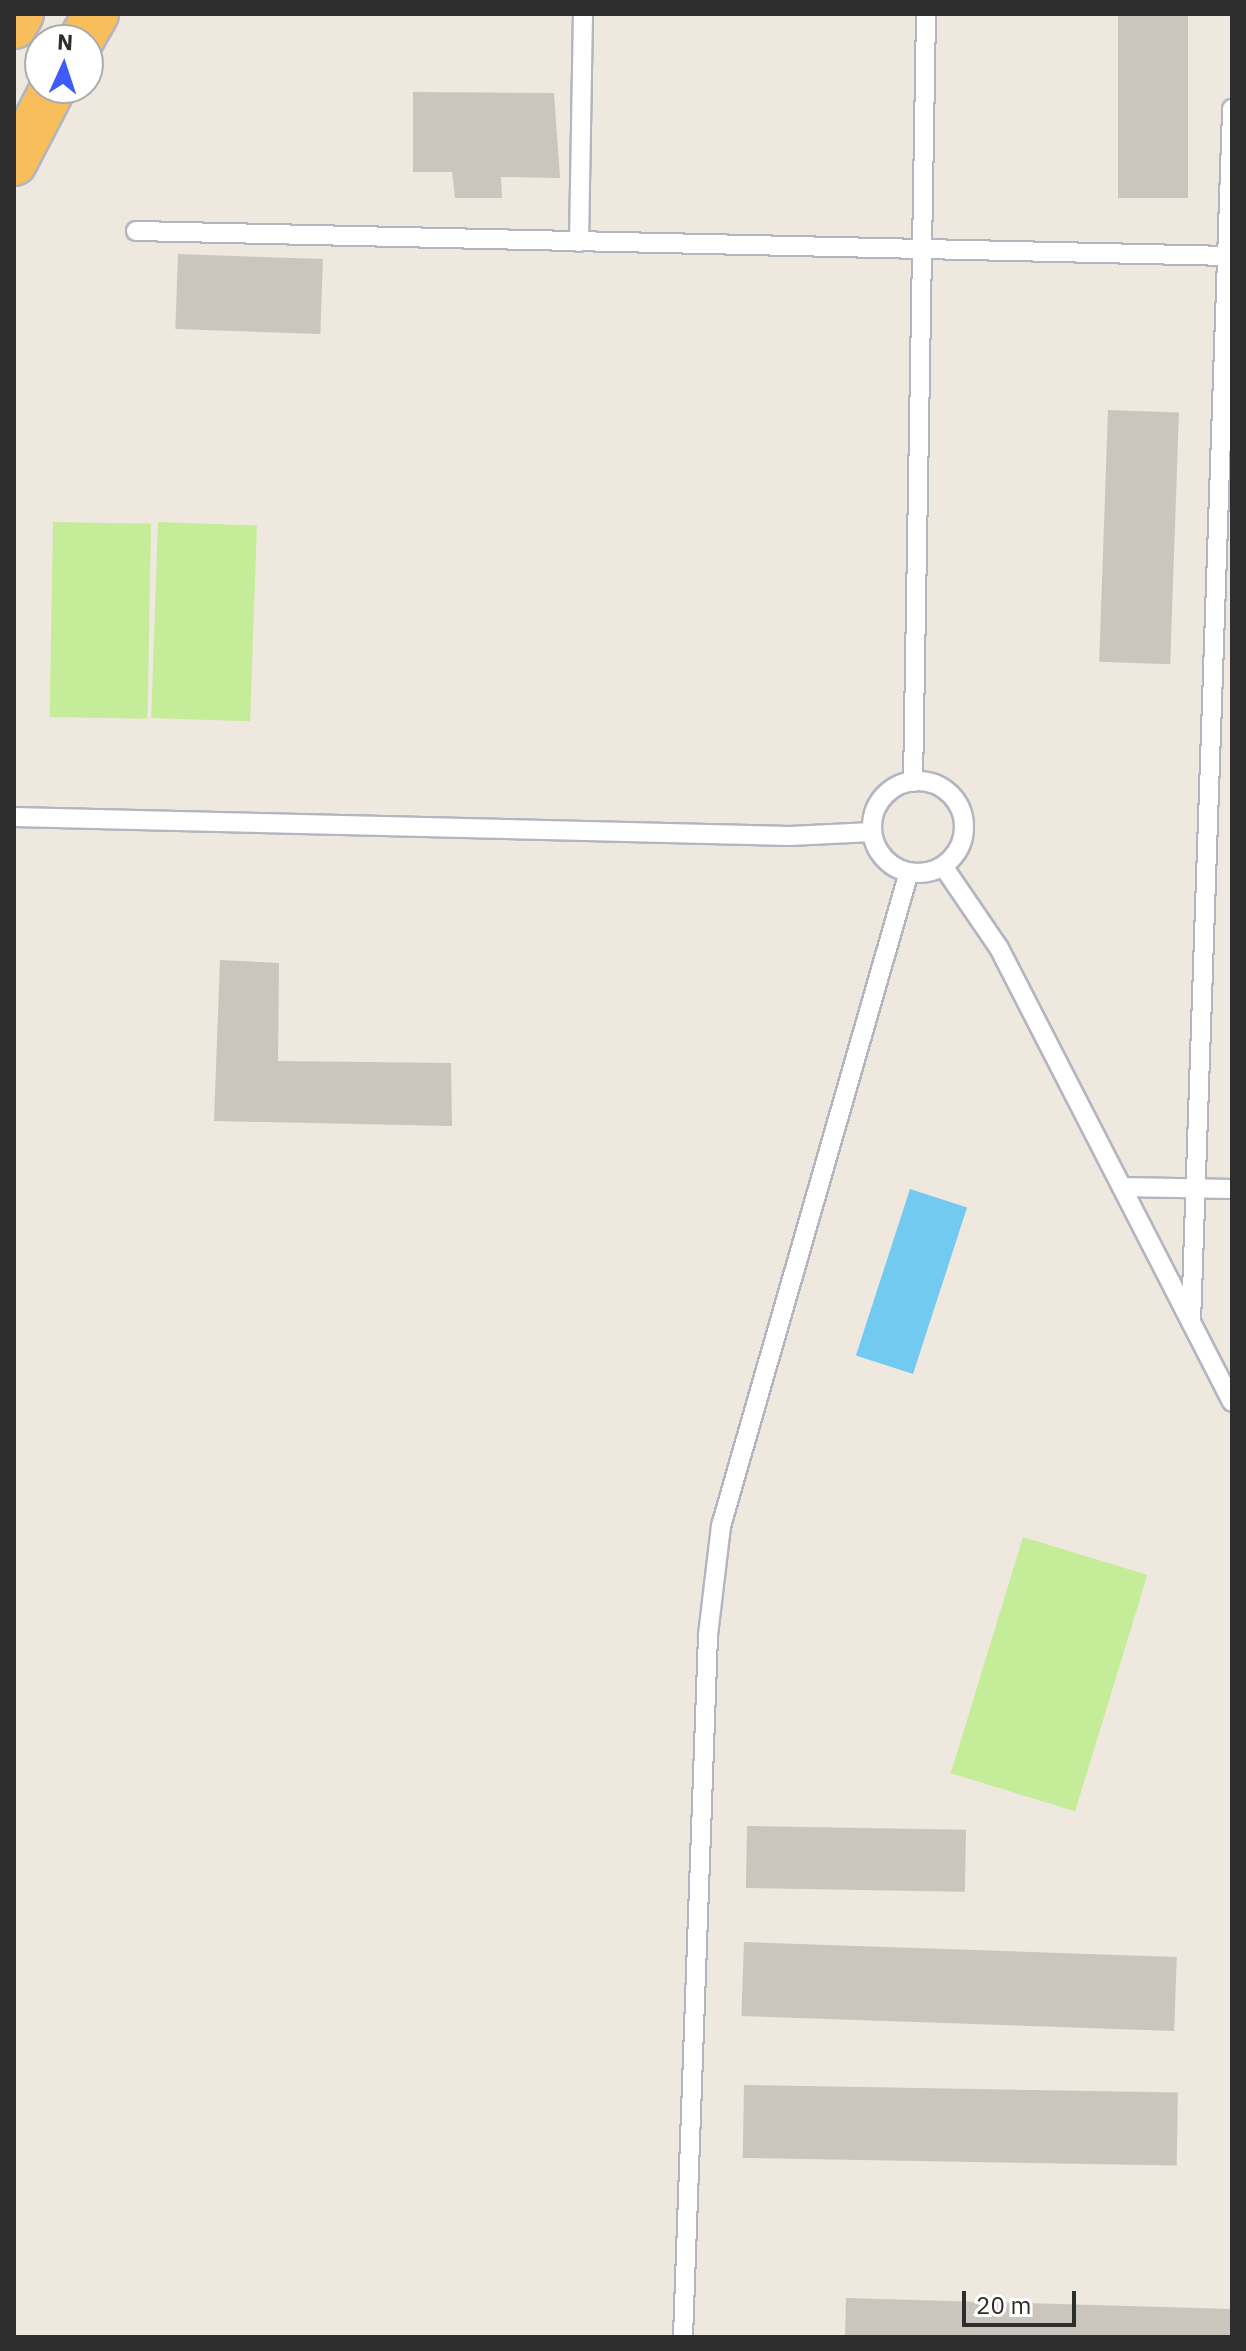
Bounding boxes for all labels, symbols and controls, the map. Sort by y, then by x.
north arrow [24,24,104,104]
text: N [56,27,74,56]
scale bar [966,2275,1080,2325]
text: 20 m [976,2289,1031,2321]

